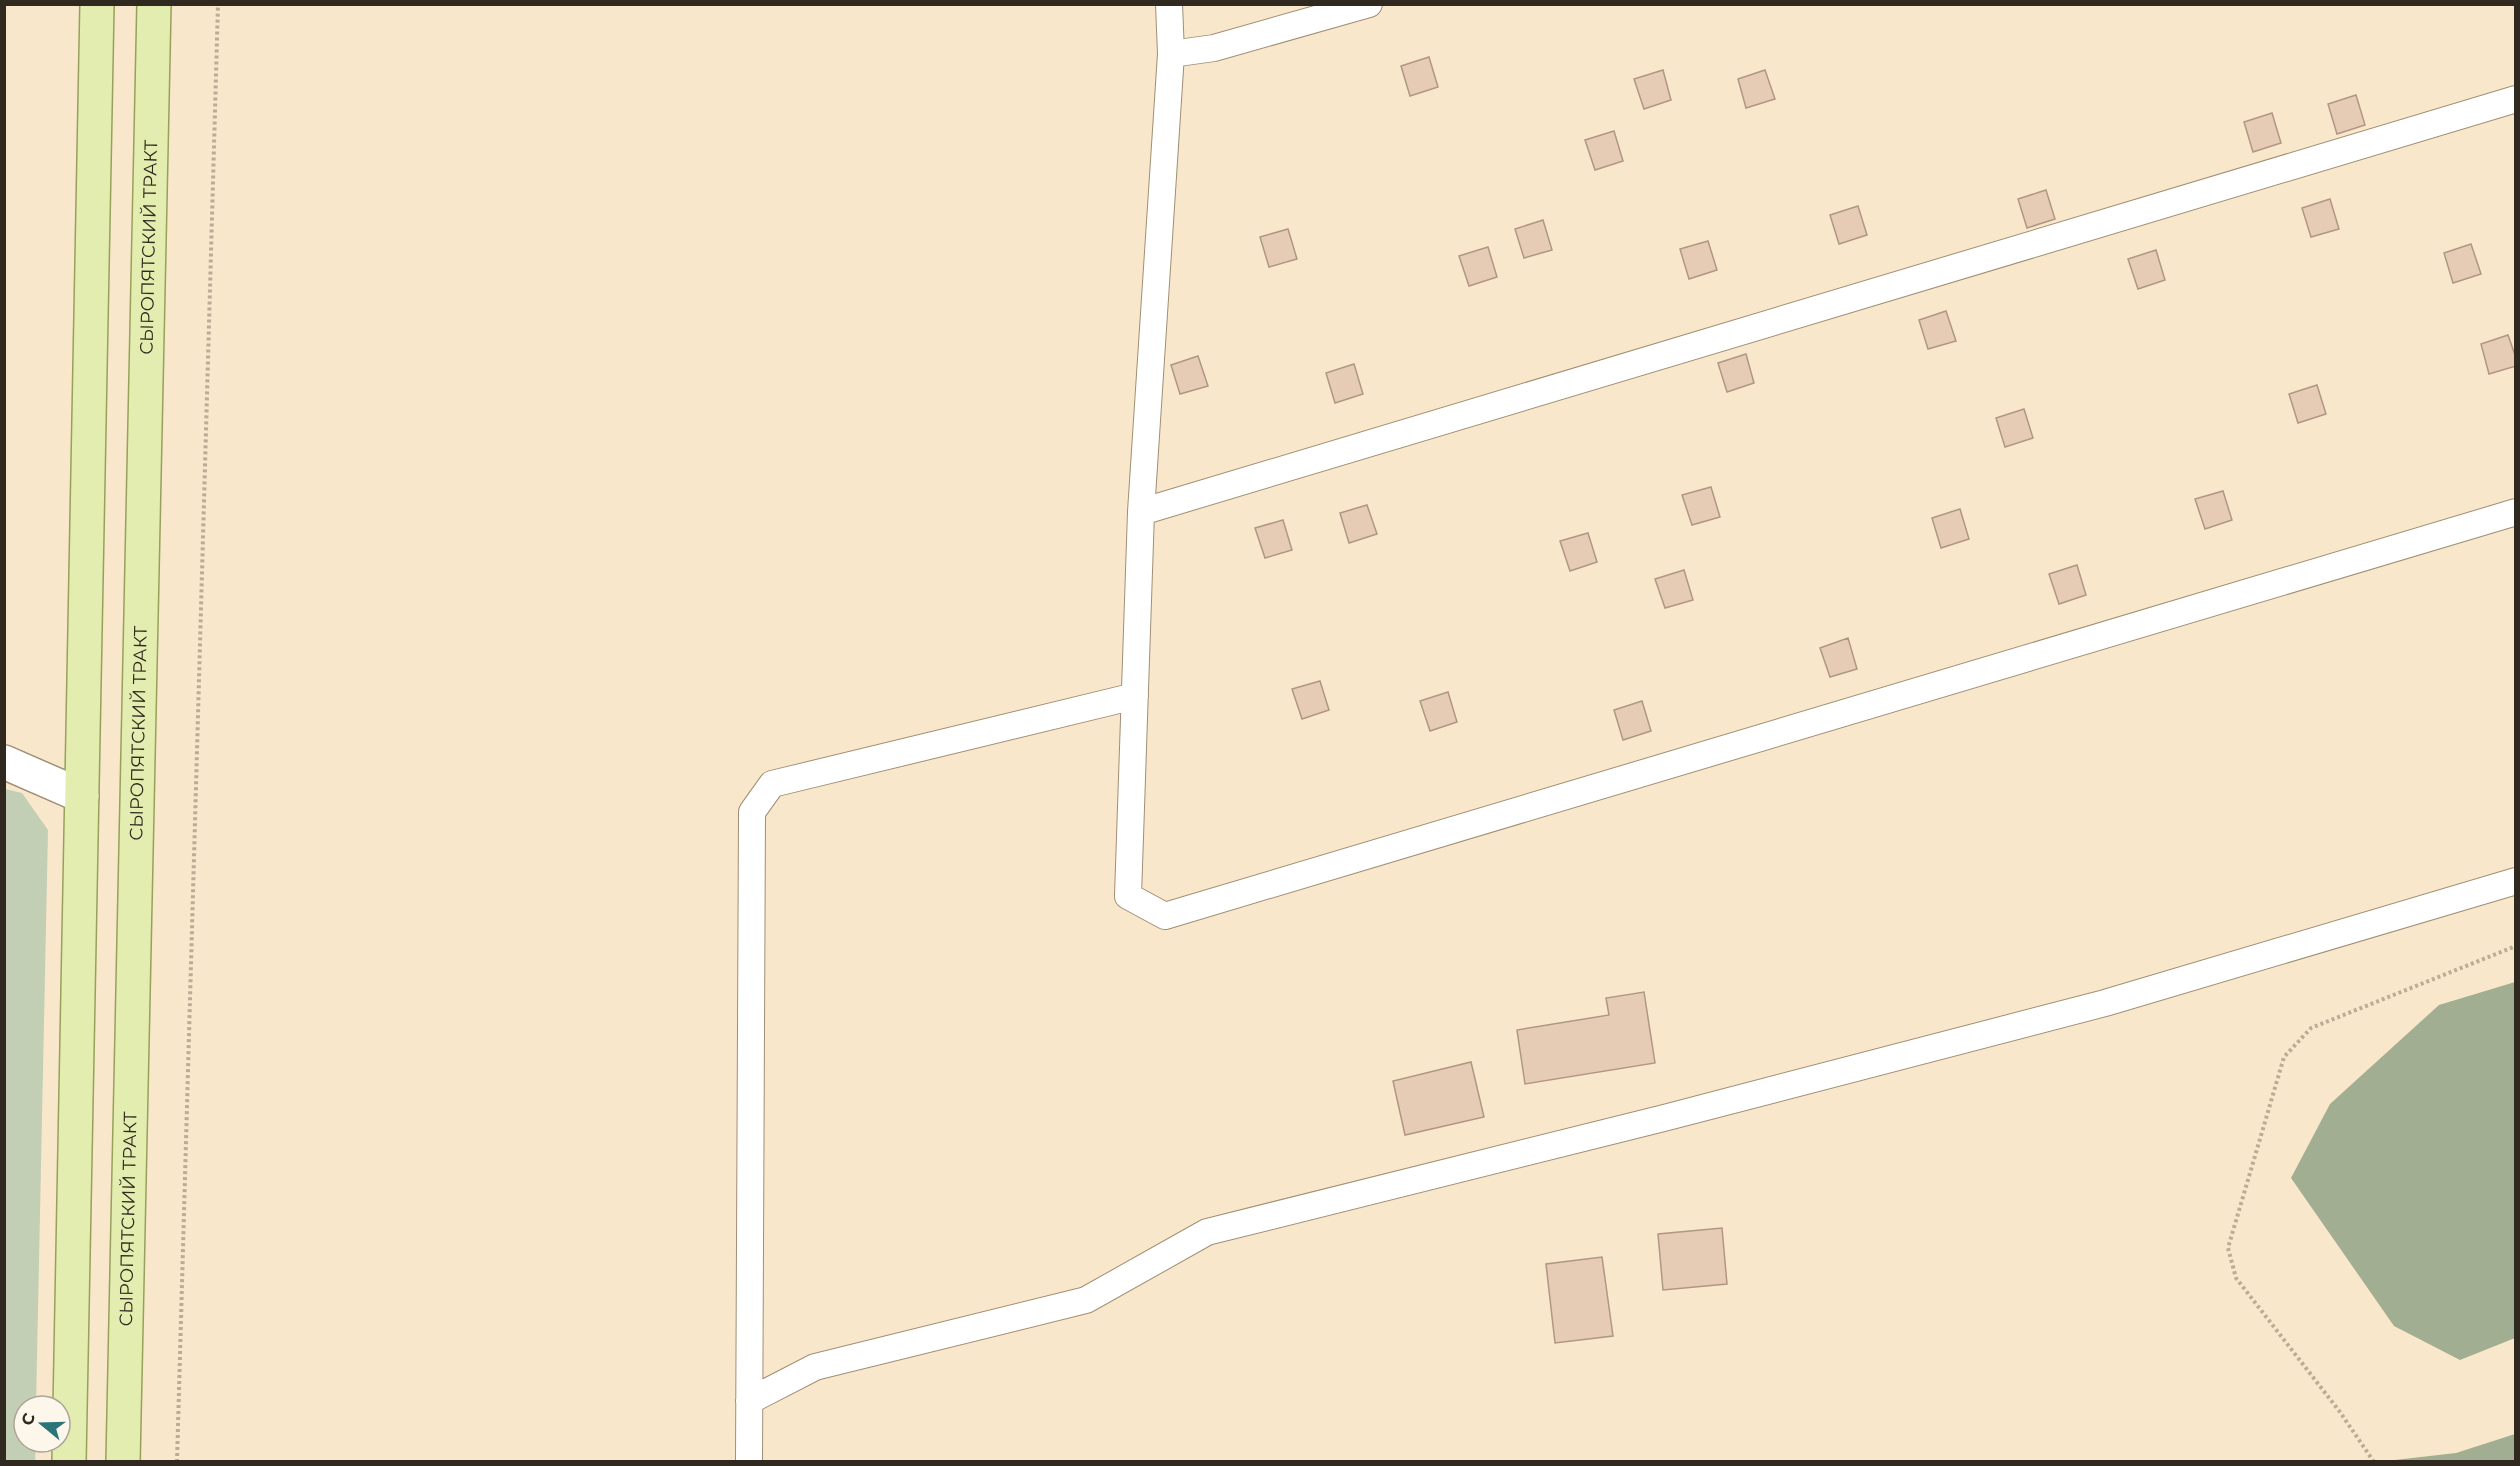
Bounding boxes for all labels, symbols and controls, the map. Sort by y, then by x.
street label: СЫРОПЯТСКИЙ ТРАКТ [136,139,162,355]
street label: СЫРОПЯТСКИЙ ТРАКТ [125,625,152,841]
street label: СЫРОПЯТСКИЙ ТРАКТ [115,1111,141,1327]
north arrow [12,1394,72,1454]
text: С [17,1410,39,1428]

